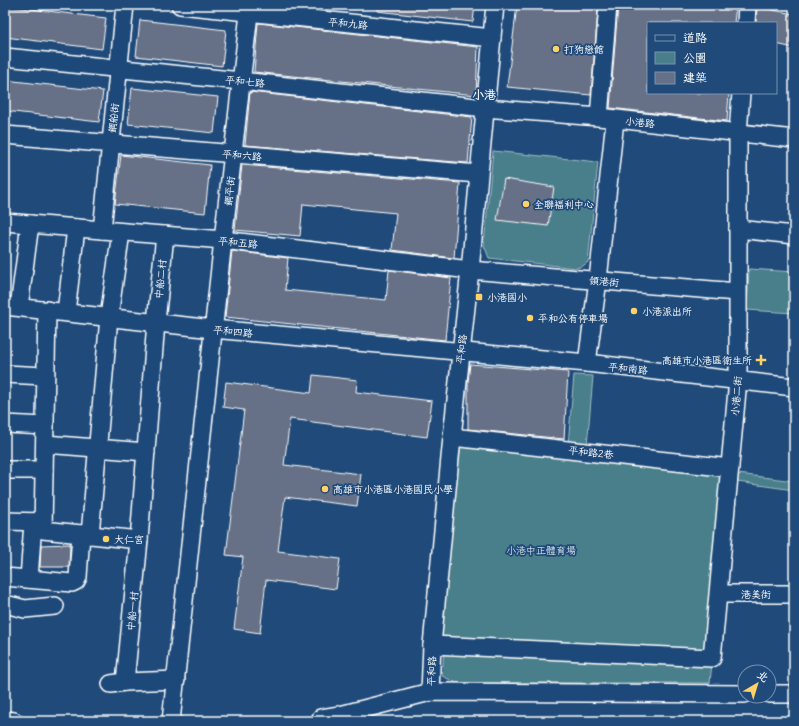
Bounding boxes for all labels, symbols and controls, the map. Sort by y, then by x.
street label: 平和九路 [327,15,369,32]
legend [647,22,777,94]
text: 道路 [683,30,707,45]
place label: 打狗戀館 [564,43,604,56]
marker: 打狗戀館 [551,44,561,54]
text: 公園 [683,50,707,65]
text: 建築 [683,70,707,85]
street label: 平和七路 [224,73,266,90]
district label: 小港 [472,87,496,102]
street label: 鋼船街 [105,102,122,134]
street label: 小港路 [624,114,656,131]
street label: 平和六路 [221,147,262,164]
street label: 鋼平街 [221,175,238,207]
place label: 全聯褔利中心 [534,198,594,211]
marker: 全聯褔利中心 [521,199,531,209]
street label: 平和五路 [217,234,259,251]
street label: 中船二村 [152,258,169,300]
street label: 領港街 [588,274,619,289]
place label: 小港國小 [487,291,527,304]
marker: 小港國小 [474,292,484,302]
place label: 小港派出所 [642,305,692,318]
marker: 小港派出所 [629,306,639,316]
place label: 平和公有停車場 [538,312,608,325]
marker: 平和公有停車場 [525,313,535,323]
street label: 平和四路 [212,323,254,340]
street label: 平和路 [453,333,470,365]
place label: 高雄市小港區衛生所 [662,354,752,367]
marker: 高雄市小港區衛生所 [755,354,767,366]
street label: 平和南路 [607,360,649,377]
street label: 小港二街 [729,376,744,416]
street label: 平和路2巷 [568,444,615,461]
place label: 高雄市小港區小港國民小學 [333,483,453,496]
marker: 高雄市小港區小港國民小學 [320,484,330,494]
place label: 大仁宮 [114,533,144,546]
marker: 大仁宮 [101,534,111,544]
park label: 小港中正體育場 [506,544,576,557]
street label: 港美街 [741,588,771,601]
street label: 中船一村 [124,590,141,632]
street label: 平和路 [424,656,439,686]
north arrow [737,664,777,704]
text: 北 [755,667,772,685]

